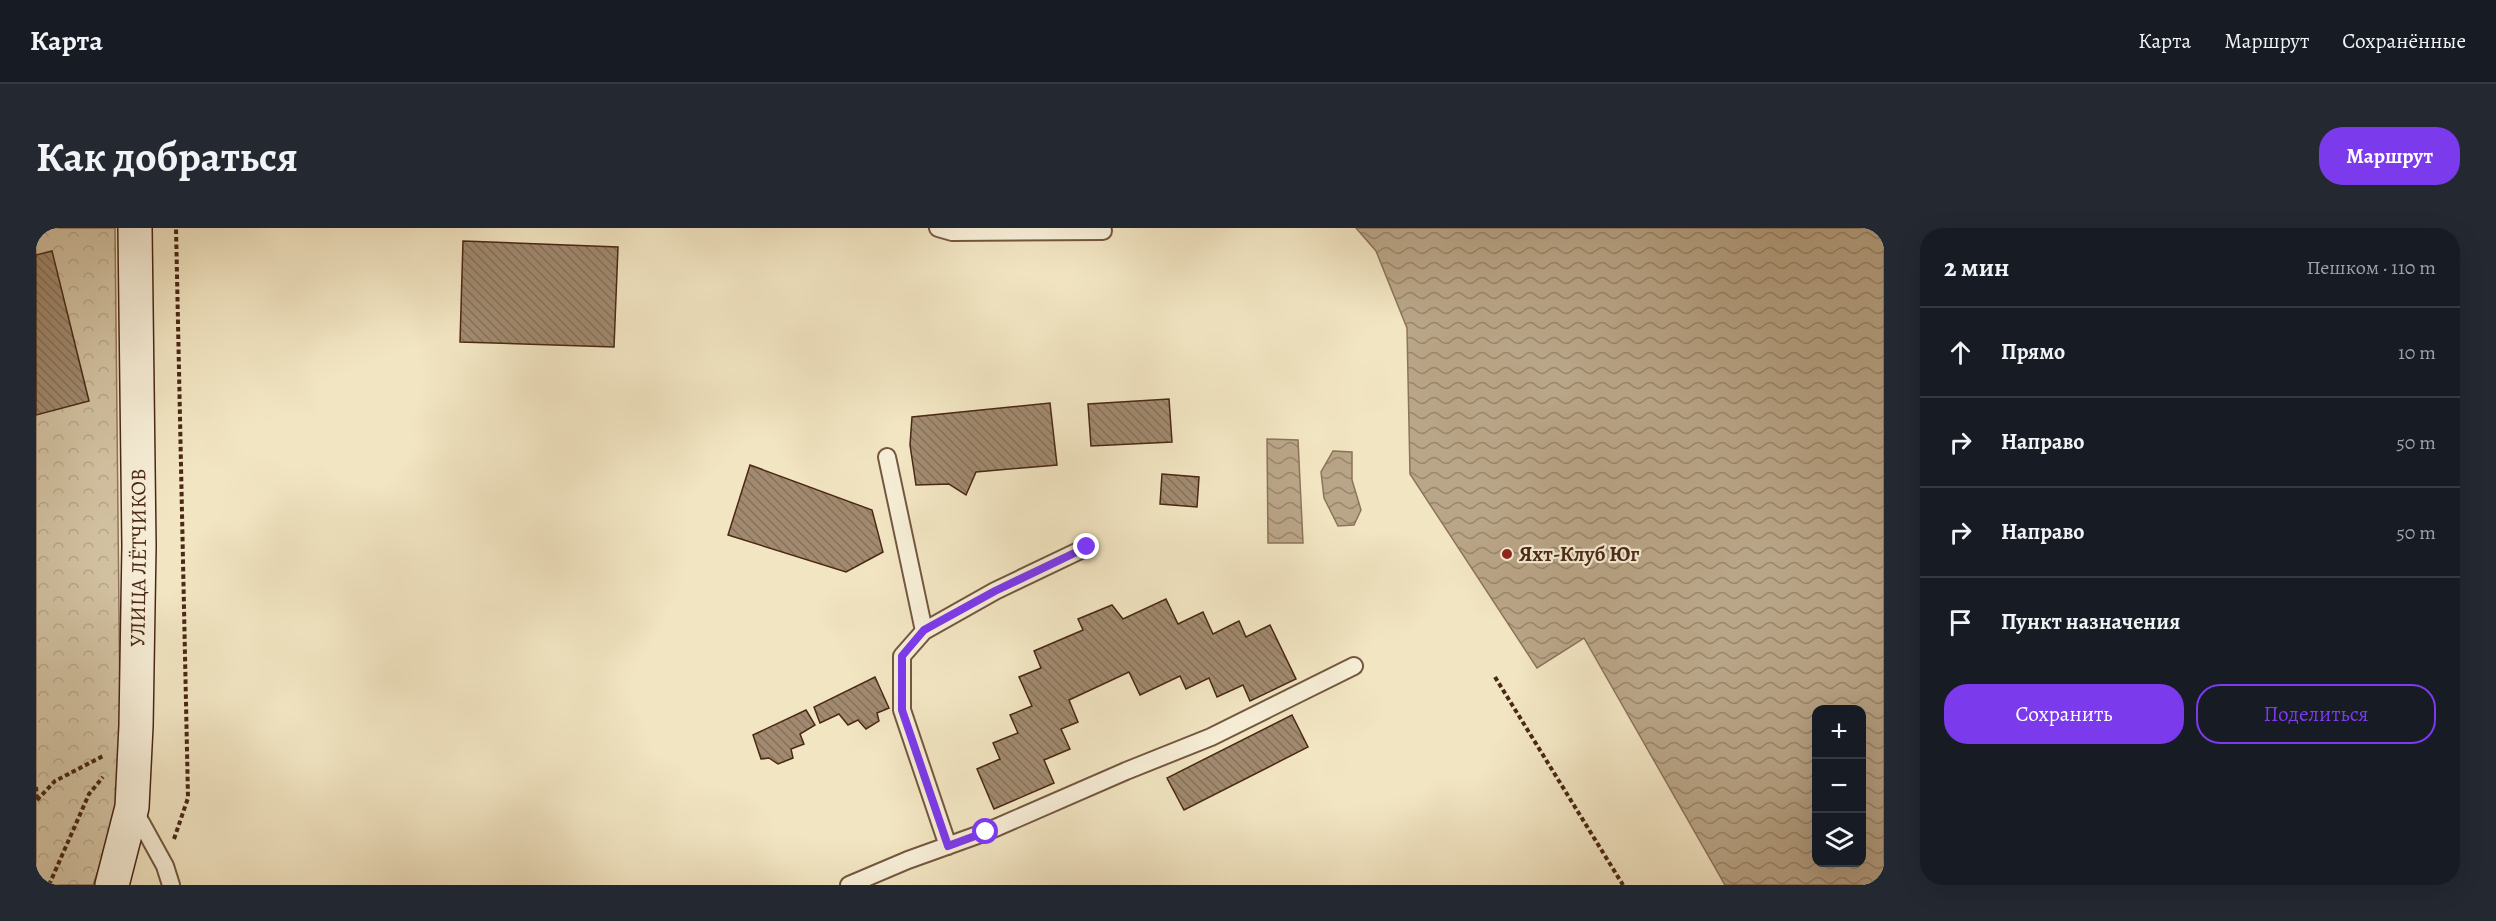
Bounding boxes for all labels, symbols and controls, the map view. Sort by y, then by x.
text: Карта [30,22,103,60]
text: Карта [2138,27,2191,55]
text: Маршрут [2224,27,2309,55]
text: Сохранённые [2342,27,2466,55]
button: Маршрут [2319,127,2460,185]
text: Как добраться [36,128,298,185]
text: 2 мин [1944,250,2009,285]
text: Пешком · 110 m [2306,254,2436,281]
icon: ahead [1944,336,1977,369]
text: Прямо [2001,337,2065,367]
text: 10 m [2398,339,2436,366]
icon: right [1944,426,1977,459]
text: Направо [2001,427,2084,457]
text: 50 m [2396,429,2436,456]
street label: УЛИЦА ЛЁТЧИКОВ [123,468,153,647]
icon: right [1944,516,1977,549]
text: Направо [2001,517,2084,547]
text: 50 m [2396,519,2436,546]
route end [1073,533,1099,559]
place label: Яхт-Клуб Юг [1519,540,1639,568]
marker: Яхт-Клуб Юг [1500,547,1514,561]
icon: arrive [1944,606,1977,639]
text: Пункт назначения [2001,607,2180,637]
button: Сохранить [1944,684,2184,744]
button: Поделиться [2196,684,2436,744]
map controls [1812,705,1866,867]
button: + [1812,705,1866,759]
button: − [1812,759,1866,813]
button: layers [1812,813,1866,867]
route start [972,818,998,844]

